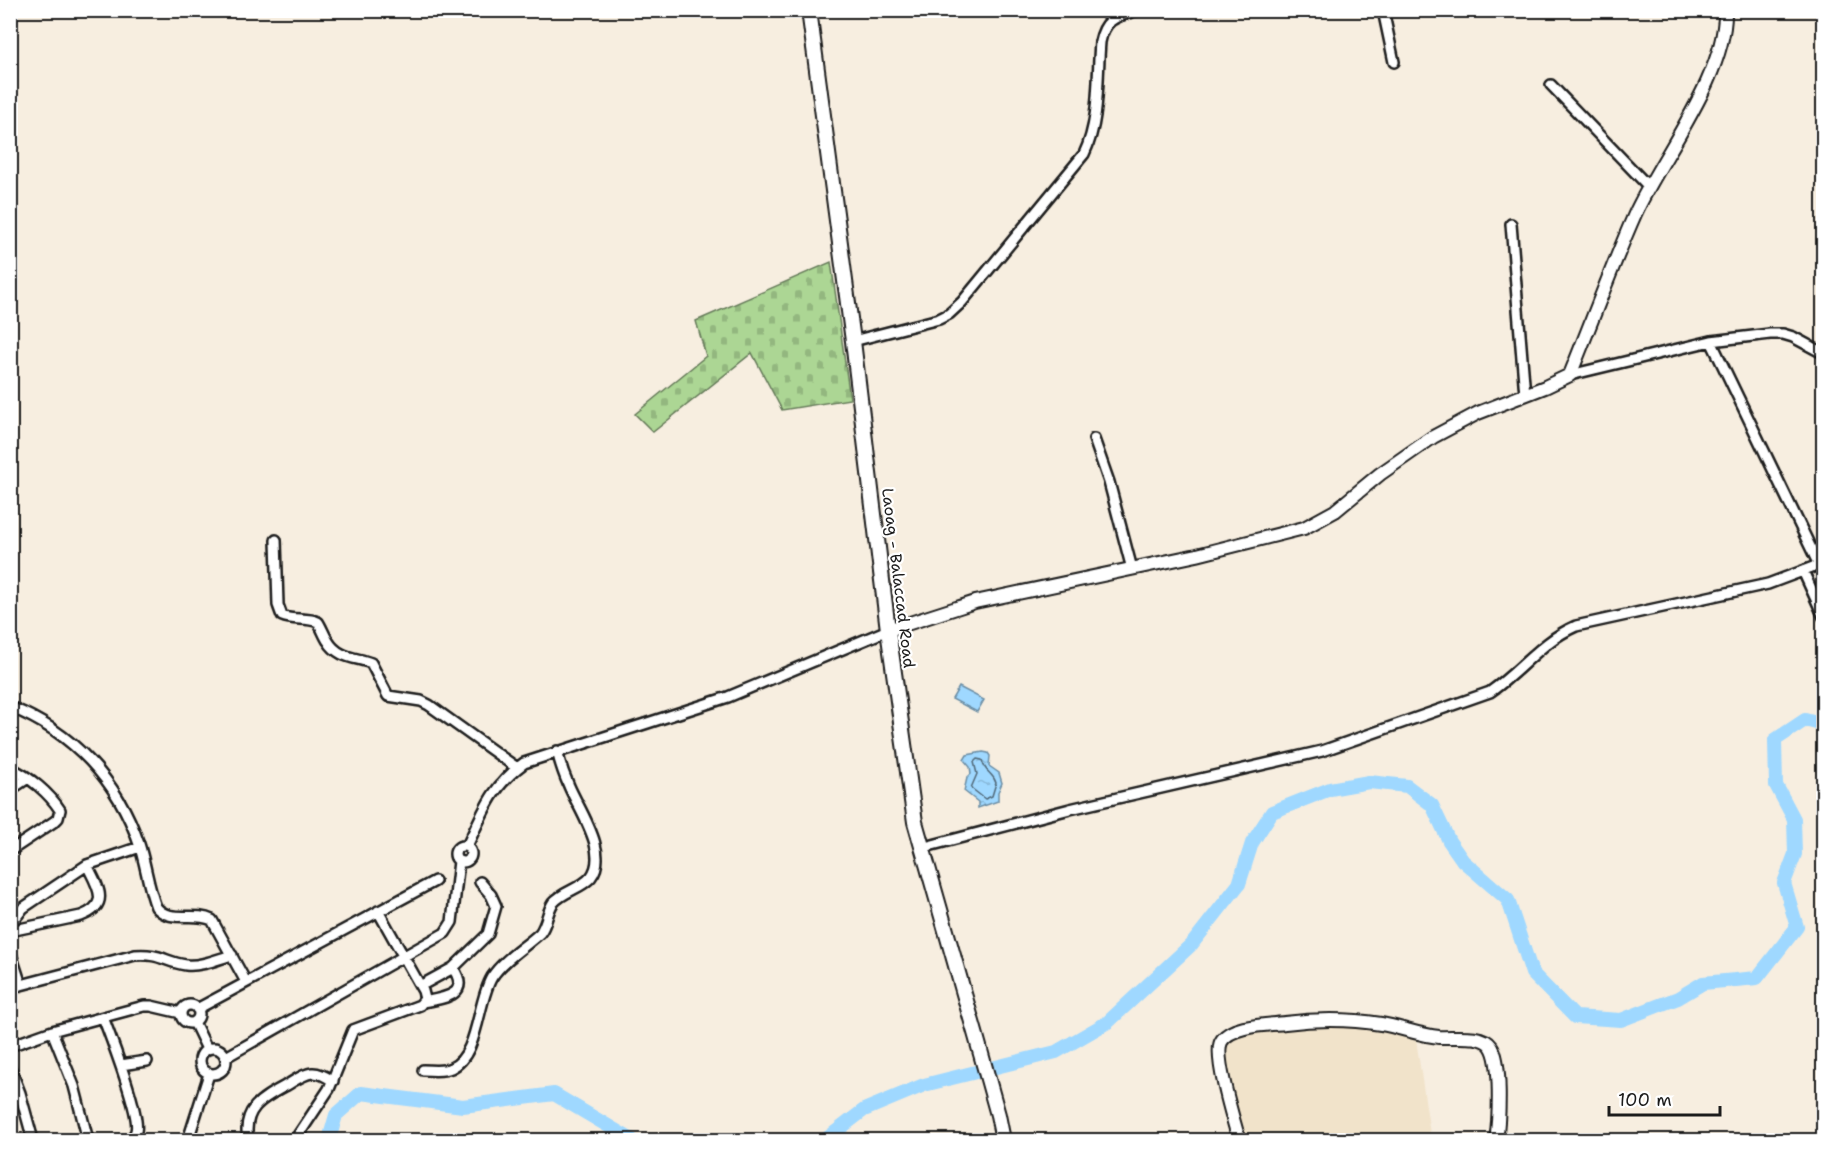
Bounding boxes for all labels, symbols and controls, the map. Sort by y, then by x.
street label: Laoag - Balaccad Road [877,487,920,669]
scale bar [1609,1079,1720,1117]
text: 100 m [1618,1088,1672,1112]

